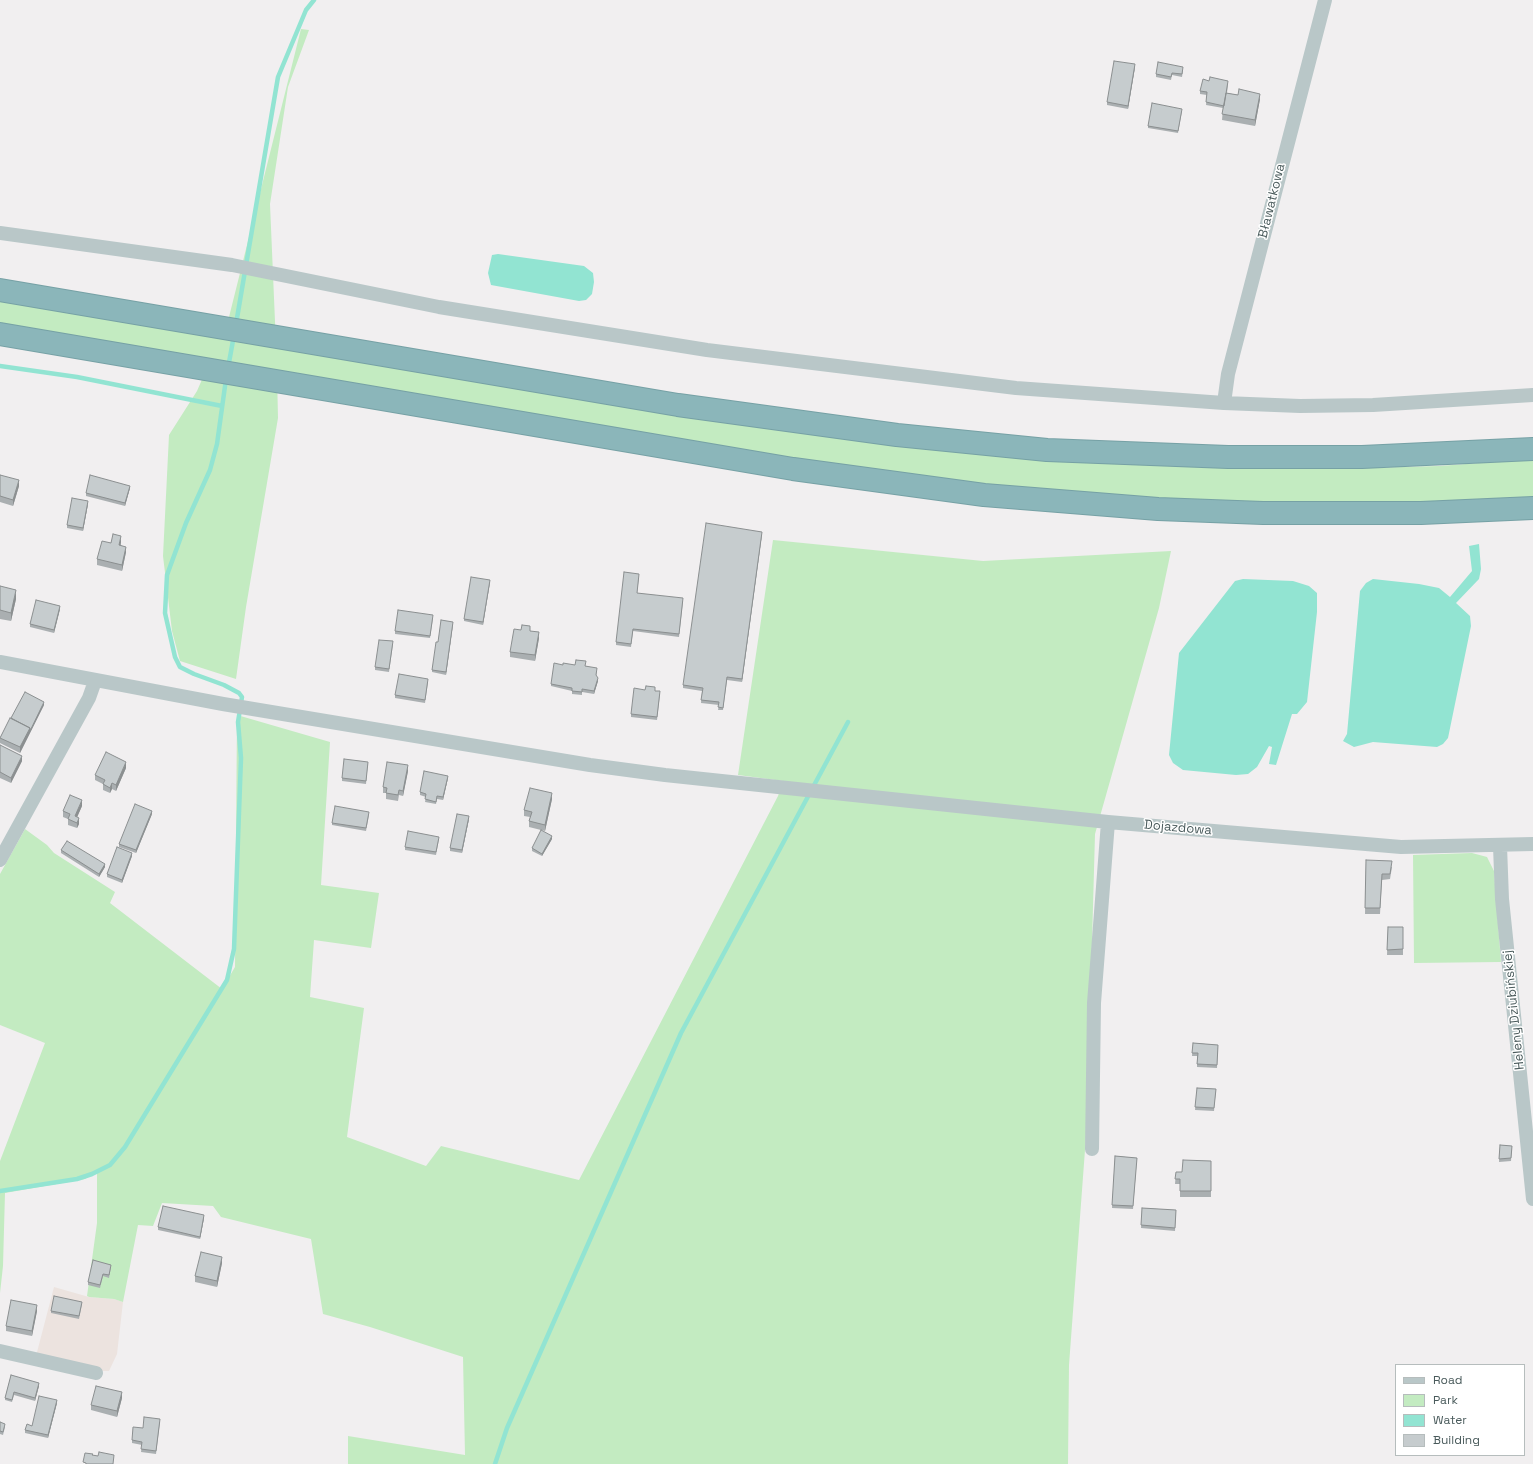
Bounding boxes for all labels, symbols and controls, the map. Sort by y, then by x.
street label: Bławatkowa [1255,162,1289,240]
street label: Dojazdowa [1143,817,1213,839]
street label: Heleny Dziubińskiej [1500,949,1528,1071]
legend [1395,1364,1525,1456]
text: Road [1433,1372,1462,1388]
text: Park [1433,1392,1458,1408]
text: Water [1433,1412,1467,1428]
text: Building [1433,1432,1480,1448]

